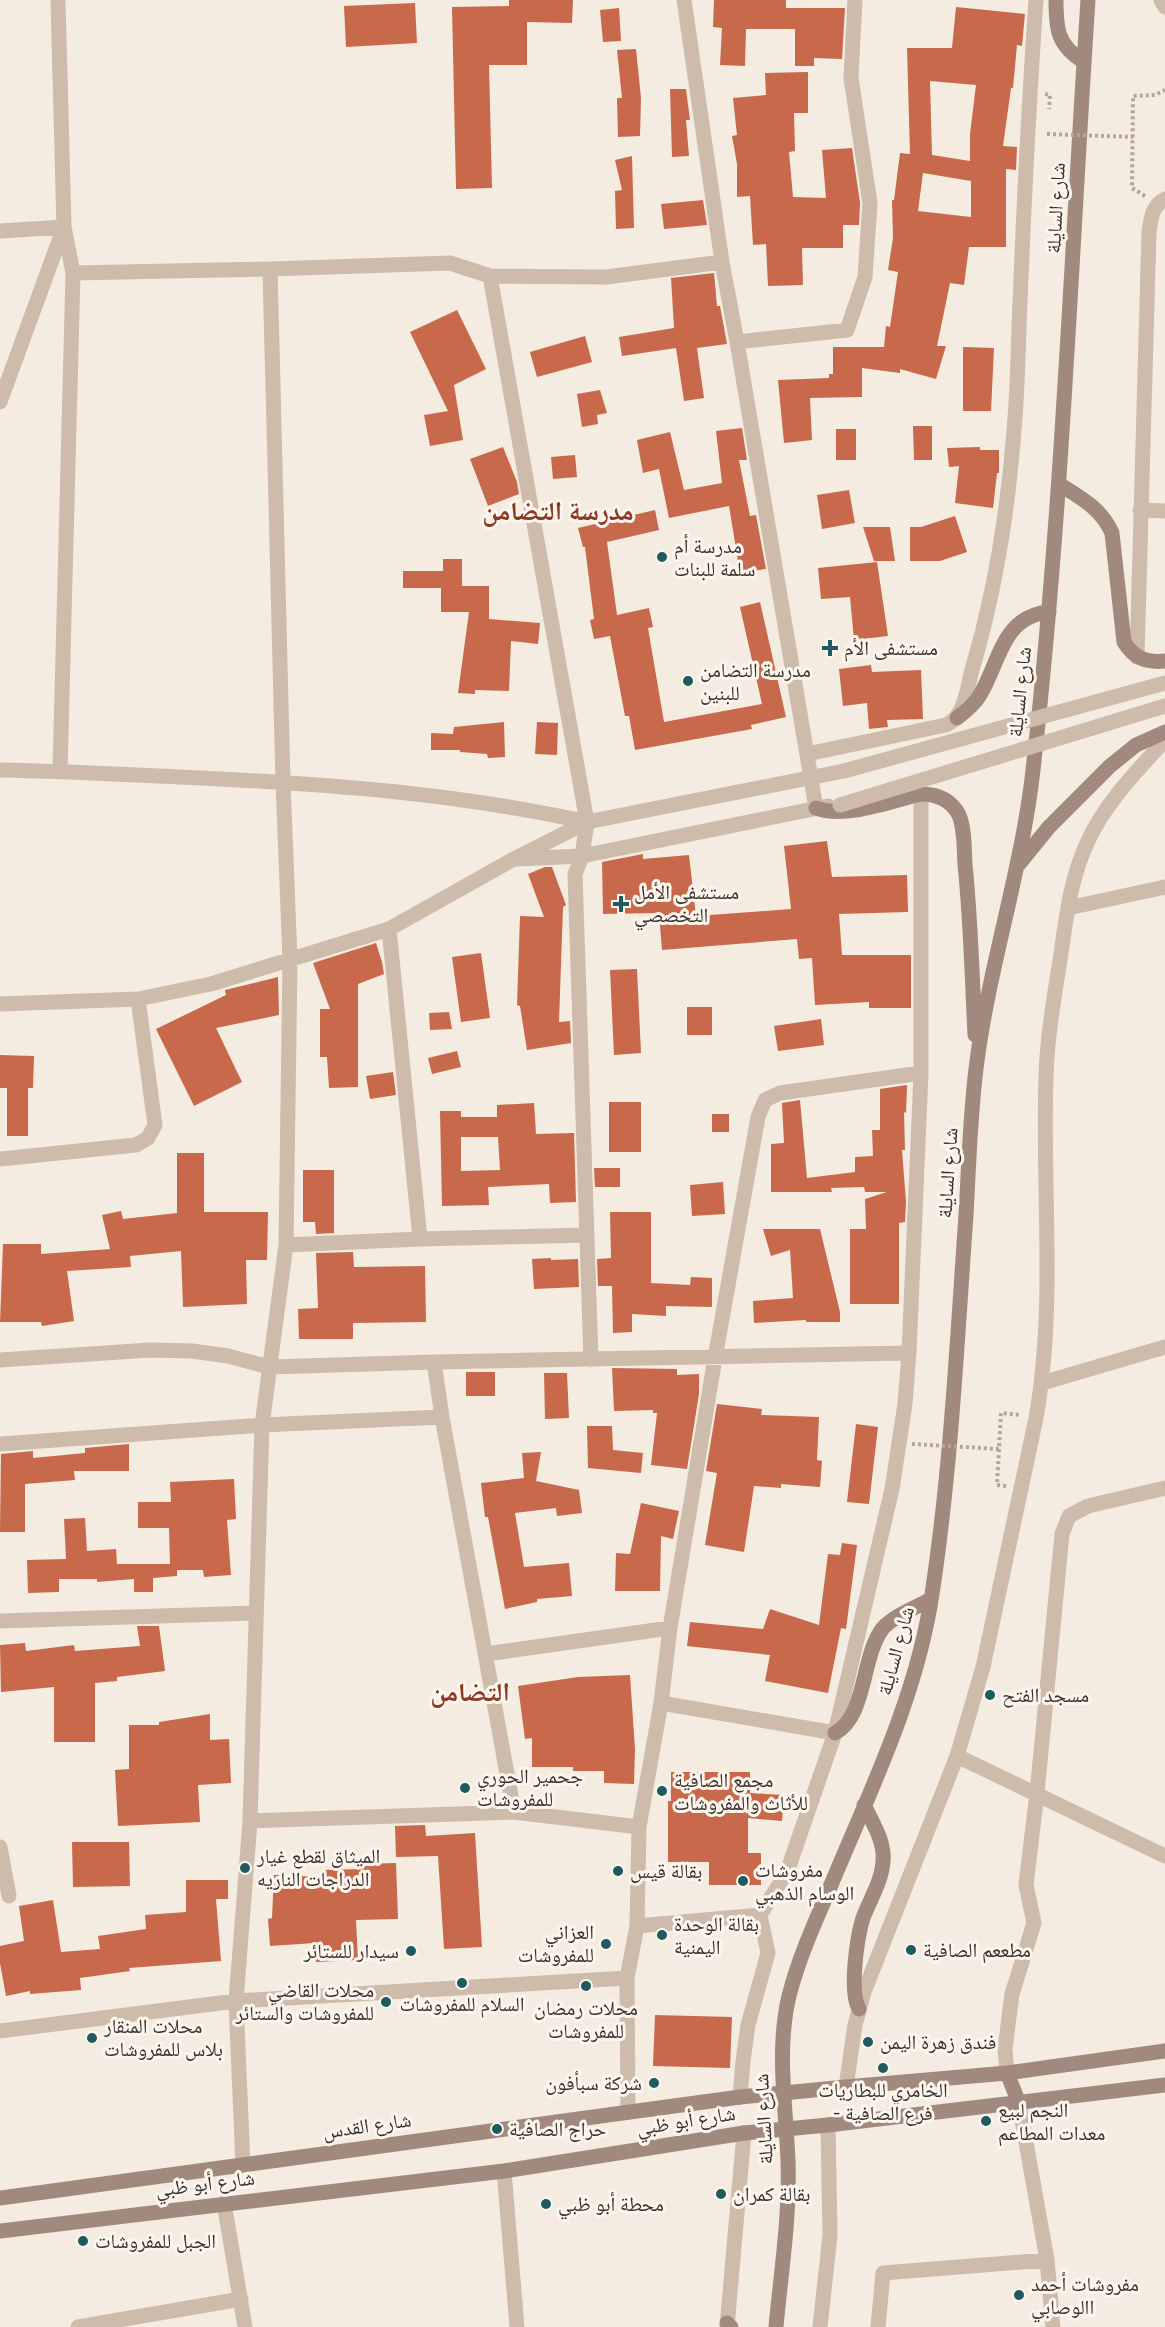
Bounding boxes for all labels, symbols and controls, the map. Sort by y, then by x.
street label: شارع السايلة [1042,162,1071,254]
district label: مدرسة التضامن [482,496,634,527]
place label: مدرسة أم سلمة للبنات [674,534,755,581]
marker: مدرسة أم سلمة للبنات [655,550,669,564]
place label: مستشفى الأم [844,637,938,662]
marker: مستشفى الأم [821,639,839,657]
street label: شارع السايلة [1004,646,1037,739]
place label: مدرسة التضامن للبنين [700,659,811,705]
marker: مدرسة التضامن للبنين [681,674,695,688]
place label: مستشفى الأمل التخصصي [634,881,739,931]
marker: مستشفى الأمل التخصصي [612,895,630,913]
street label: شارع السايلة [933,1127,964,1219]
street label: شارع السايلة [873,1604,920,1698]
district label: التضامن [430,1677,510,1708]
place label: مسجد الفتح [1002,1684,1089,1708]
marker: مسجد الفتح [983,1688,997,1702]
place label: جحمير الحوري للمفروشات [477,1765,583,1811]
place label: مجمع الصافية للأثاث والمفروشات [674,1769,808,1815]
marker: جحمير الحوري للمفروشات [458,1781,472,1795]
marker: مجمع الصافية للأثاث والمفروشات [655,1784,669,1798]
place label: الميثاق لقطع غيار الدراجات الناريه [256,1845,380,1891]
place label: مفروشات الوسام الذهبي [755,1859,854,1909]
place label: بقالة قيس [630,1860,702,1883]
marker: الميثاق لقطع غيار الدراجات الناريه [238,1861,252,1875]
marker: بقالة قيس [611,1864,625,1878]
marker: مفروشات الوسام الذهبي [736,1874,750,1888]
place label: بقالة الوحدة اليمنية [674,1913,759,1959]
place label: العزاني للمفروشات [518,1921,594,1967]
marker: بقالة الوحدة اليمنية [655,1928,669,1942]
marker: العزاني للمفروشات [599,1937,613,1951]
place label: مطععم الصافية [923,1939,1031,1964]
place label: سيدار للستائر [303,1940,399,1963]
marker: مطععم الصافية [904,1943,918,1957]
marker: سيدار للستائر [404,1944,418,1958]
marker: السلام للمفروشات [455,1976,469,1990]
place label: محلات القاضي للمفروشات والستائر [235,1979,374,2025]
marker: محلات رمضان للمفروشات [579,1979,593,1993]
place label: السلام للمفروشات [399,1993,525,2018]
marker: محلات القاضي للمفروشات والستائر [379,1995,393,2009]
place label: محلات رمضان للمفروشات [534,1997,638,2043]
place label: محلات المنقار بلاس للمفروشات [103,2015,223,2061]
marker: محلات المنقار بلاس للمفروشات [85,2031,99,2045]
place label: فندق زهرة اليمن [880,2031,996,2054]
marker: فندق زهرة اليمن [861,2035,875,2049]
marker: الخامري للبطاريات - فرع الصافية [876,2061,890,2075]
place label: شركة سبأفون [545,2071,642,2095]
street label: شارع السايلة [750,2073,779,2165]
marker: شركة سبأفون [647,2076,661,2090]
place label: الخامري للبطاريات - فرع الصافية [818,2079,948,2126]
place label: النجم لبيع معدات المطاعم [998,2099,1105,2147]
street label: شارع أبو ظبي [635,2101,738,2144]
street label: شارع القدس [321,2108,413,2145]
marker: النجم لبيع معدات المطاعم [979,2114,993,2128]
place label: حراج الصافية [509,2118,607,2142]
marker: حراج الصافية [490,2122,504,2136]
street label: شارع أبو ظبي [154,2166,256,2206]
place label: بقالة كمران [733,2183,810,2206]
marker: بقالة كمران [714,2187,728,2201]
place label: محطة أبو ظبي [558,2192,664,2220]
marker: محطة أبو ظبي [539,2197,553,2211]
place label: الجبل للمفروشات [95,2230,216,2253]
marker: الجبل للمفروشات [76,2234,90,2248]
place label: مفروشات أحمد االوصابي [1031,2272,1139,2323]
marker: مفروشات أحمد االوصابي [1012,2288,1026,2302]

